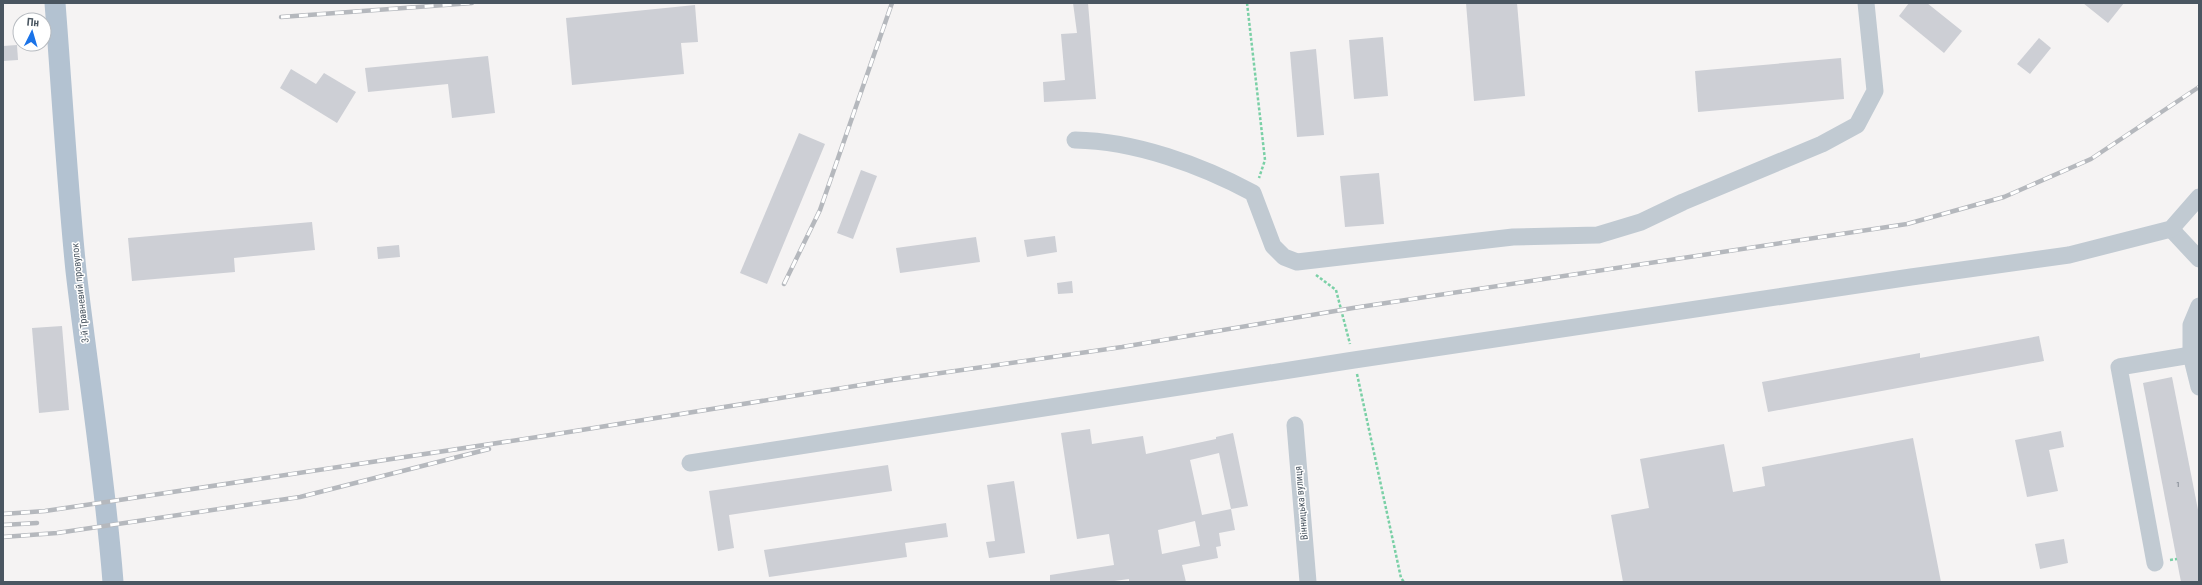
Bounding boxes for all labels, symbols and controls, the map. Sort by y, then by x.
north arrow [12,12,52,52]
text: Пн [26,16,40,30]
street label: 3-й Травневий провулок [69,242,91,343]
street label: Вінницька вулиця [1292,465,1310,540]
house number: 1 [2176,480,2180,489]

